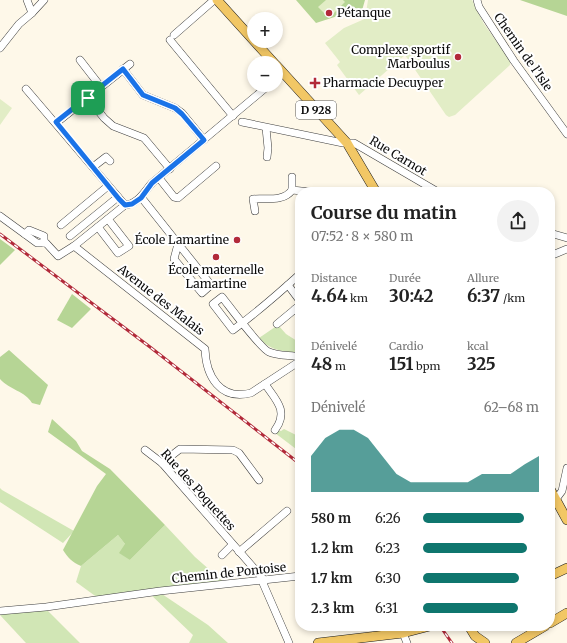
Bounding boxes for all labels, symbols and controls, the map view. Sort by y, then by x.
place label: Pétanque [337,5,391,20]
marker: Pétanque [324,8,334,18]
street label: Chemin de l’Isle [491,10,556,94]
map controls [247,12,283,92]
button: + [247,12,283,48]
place label: Complexe sportif Marboulus [351,42,450,71]
marker: Complexe sportif Marboulus [453,52,463,62]
button: − [247,56,283,92]
place label: Pharmacie Decuyper [323,75,444,90]
marker: Pharmacie Decuyper [310,78,320,88]
pin [71,81,105,115]
icon: arrive [77,87,99,109]
road number: D 928 [296,101,336,119]
street label: Rue Carnot [367,133,430,179]
button: share [497,200,539,242]
text: Course du matin [311,201,457,224]
text: 07:52 · 8 × 580 m [311,228,413,245]
place label: École Lamartine [135,232,229,247]
marker: École Lamartine [232,235,242,245]
marker: École maternelle Lamartine [211,252,221,262]
street label: Avenue des Malais [114,261,208,338]
place label: École maternelle Lamartine [168,262,264,291]
text: Distance [311,271,357,285]
text: Durée [389,271,421,285]
text: Allure [467,271,499,285]
text: 4.64 [311,285,347,307]
text: 30:42 [389,285,433,307]
text: 6:37 [467,285,500,307]
text: km [347,291,368,305]
text: /km [500,291,525,305]
text: Dénivelé [311,339,357,353]
text: Cardio [389,339,423,353]
text: kcal [467,339,489,353]
text: 48 [311,353,332,375]
text: 151 [389,353,414,375]
text: 325 [467,353,496,375]
text: m [332,359,346,373]
text: bpm [414,359,440,373]
text: Dénivelé [311,399,365,416]
text: 62–68 m [484,399,539,416]
street label: Rue des Poquettes [158,446,239,534]
text: 580 m [311,510,351,527]
text: 6:26 [375,510,401,527]
text: 1.2 km [311,540,353,557]
text: 6:23 [375,540,400,557]
street label: Chemin de Pontoise [171,559,287,586]
text: 1.7 km [311,570,352,587]
text: 6:30 [375,570,401,587]
text: 2.3 km [311,600,354,617]
text: 6:31 [375,600,398,617]

